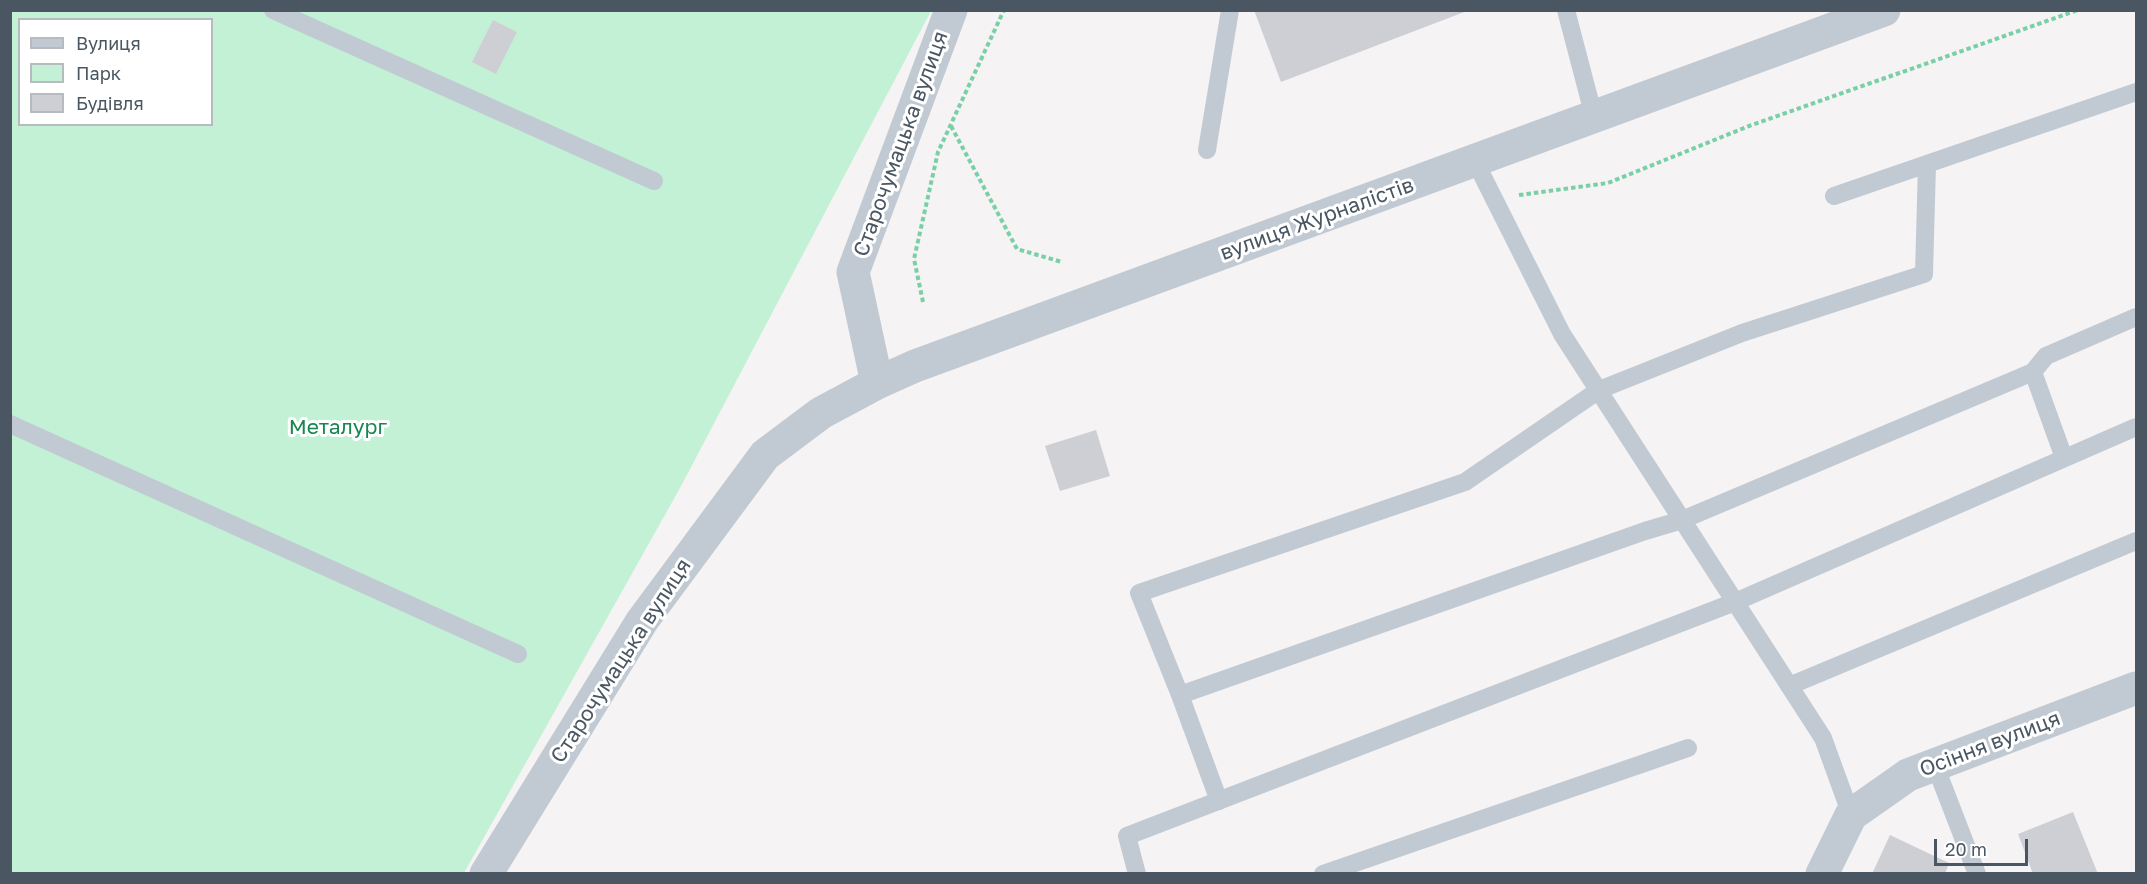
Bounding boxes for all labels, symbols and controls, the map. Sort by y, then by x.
legend [18,18,213,126]
street label: Старочумацька вулиця [848,28,954,260]
text: Вулиця [76,32,141,54]
text: Парк [76,62,121,84]
text: Будівля [76,92,144,114]
street label: вулиця Журналістів [1217,172,1417,266]
park label: Металург [289,414,387,440]
street label: Старочумацька вулиця [546,554,696,768]
street label: Осіння вулиця [1916,706,2064,782]
scale bar [1937,827,2032,865]
text: 20 m [1945,838,1987,860]

